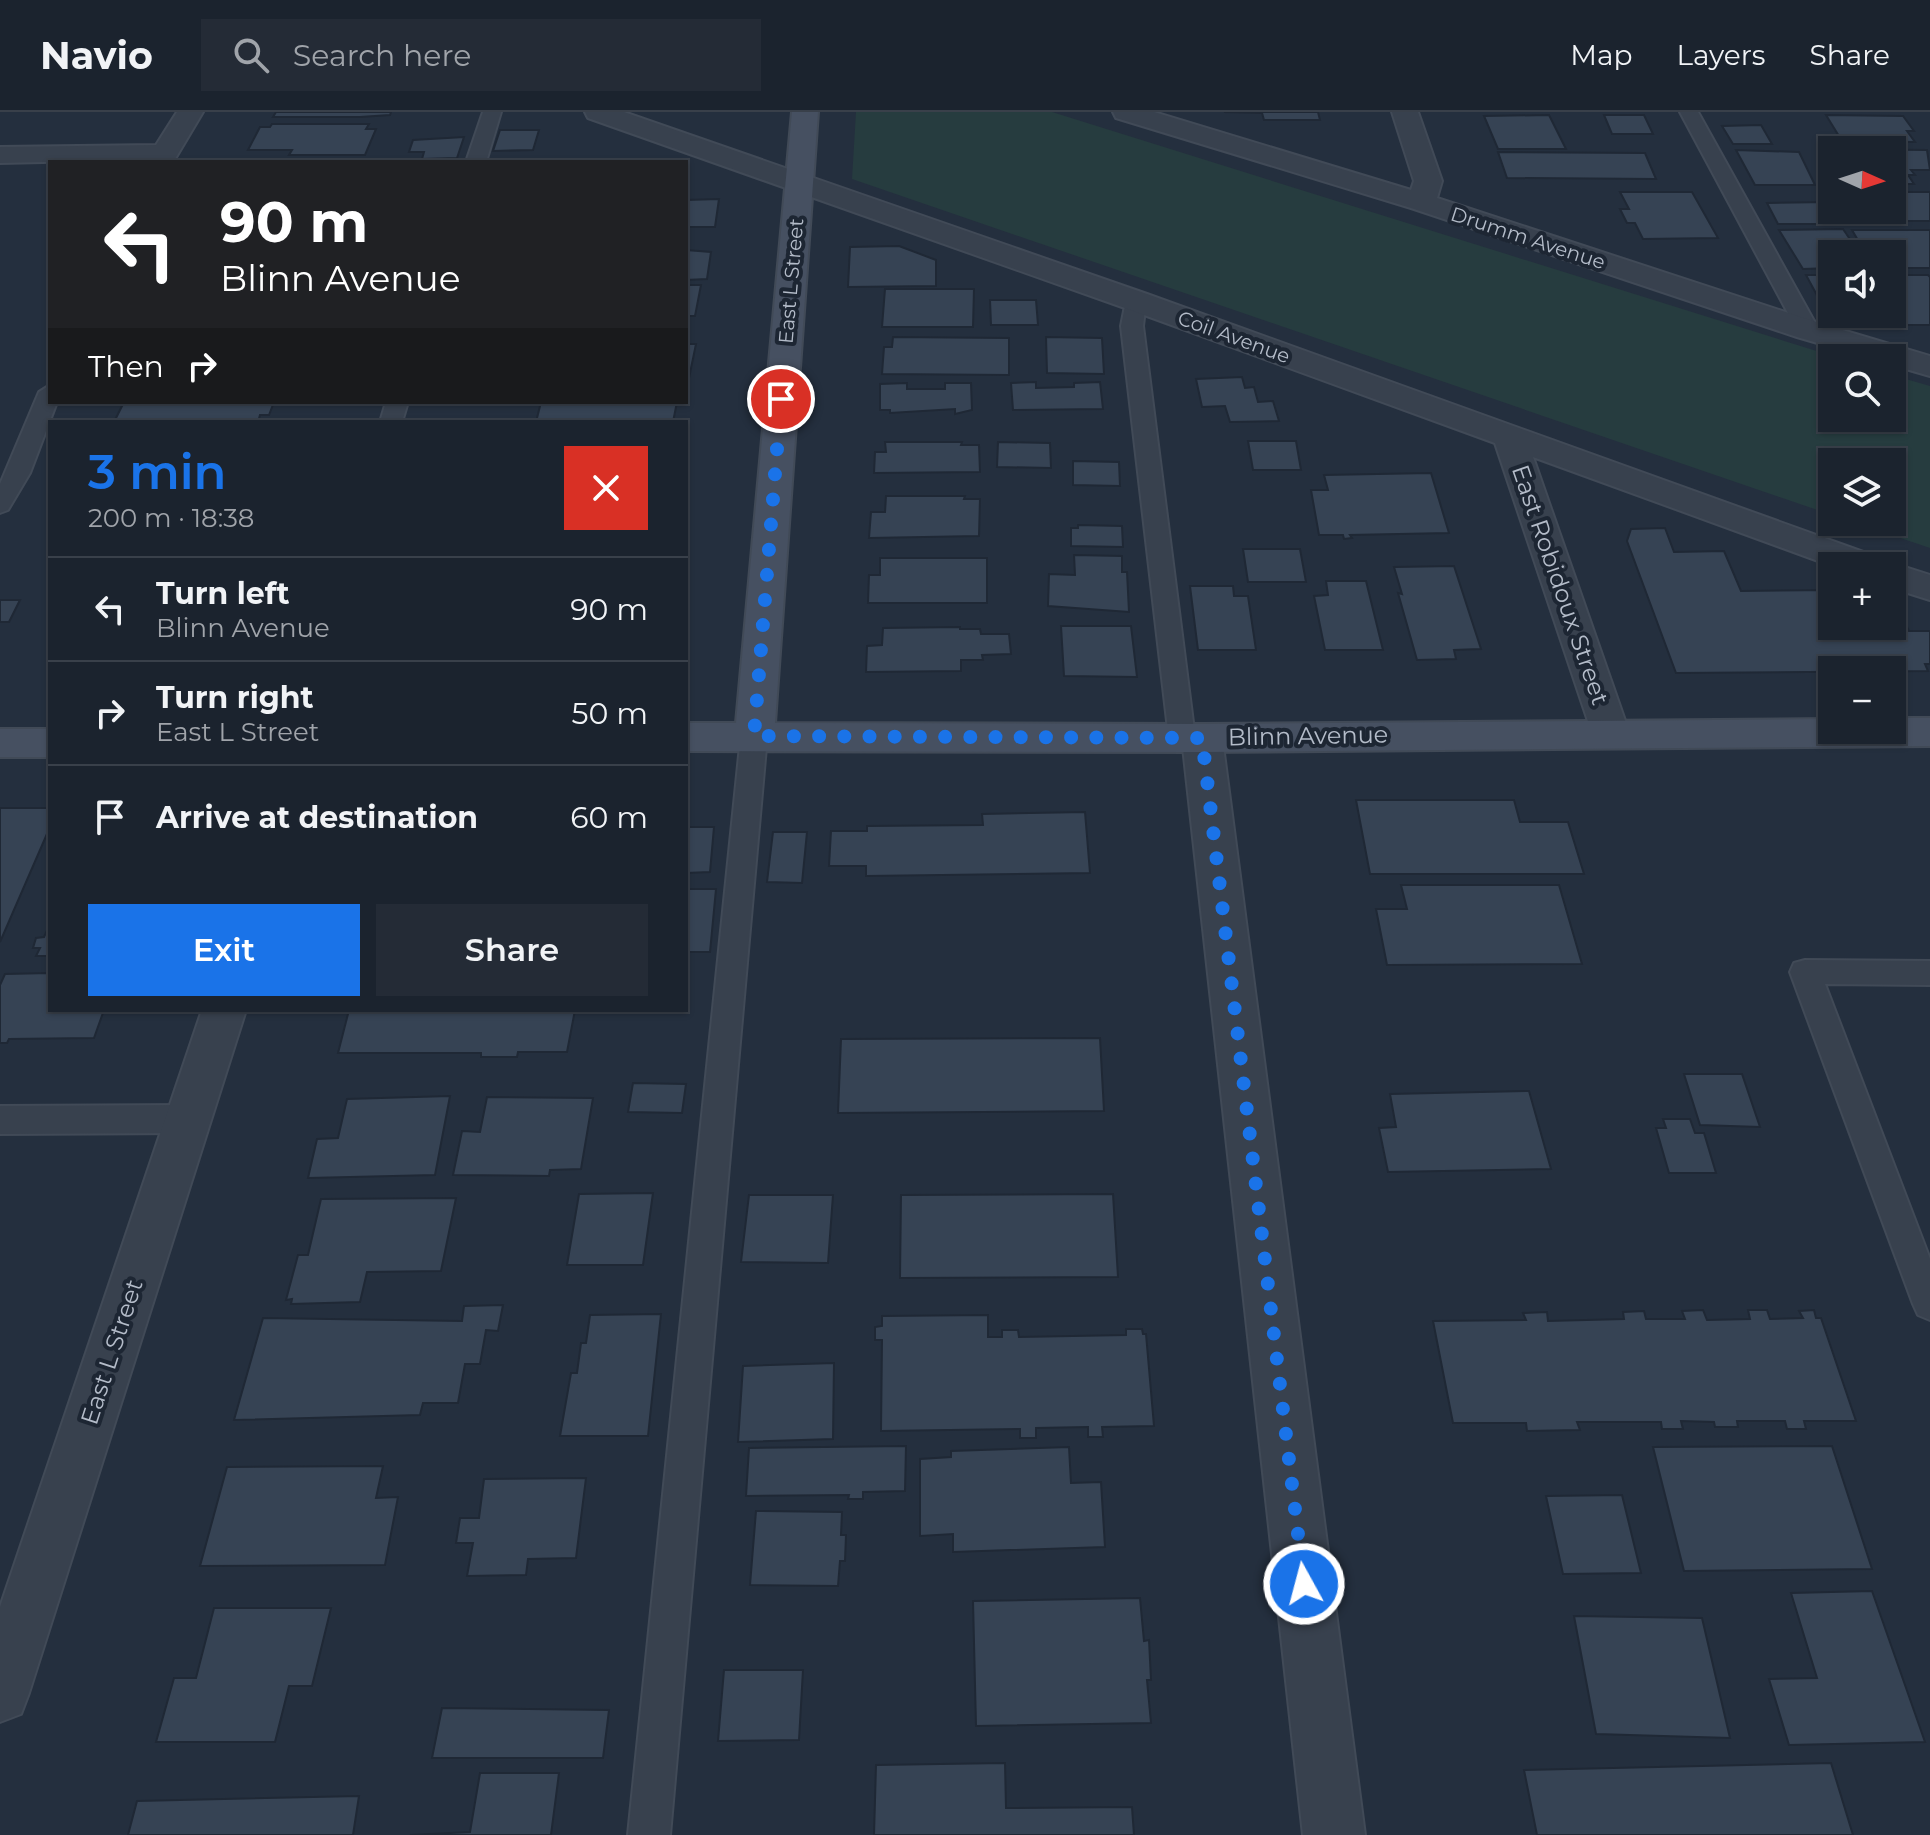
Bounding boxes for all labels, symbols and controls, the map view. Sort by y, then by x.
search box [201,19,761,91]
text: Navio [40,32,153,79]
icon: search [229,33,273,77]
text: Search here [293,37,471,74]
text: Map [1570,38,1633,72]
text: Layers [1677,38,1766,72]
text: Share [1810,38,1890,72]
north arrow [1818,136,1906,224]
map controls [1818,136,1906,744]
text: 90 m [220,188,368,256]
icon: left [88,192,192,296]
street label: Drumm Avenue [1448,202,1608,274]
street label: East L Street [774,217,808,345]
button: sound [1818,240,1906,328]
text: Blinn Avenue [220,256,460,300]
street label: Coil Avenue [1175,306,1293,368]
icon: right [180,344,224,388]
button: search [1818,344,1906,432]
text: Then [88,348,164,385]
pin [747,365,815,433]
icon: arrive [759,377,803,421]
text: 3 min [88,443,226,501]
button: close [564,446,648,530]
button: layers [1818,448,1906,536]
street label: East Robidoux Street [1506,461,1615,709]
text: 200 m · 18:38 [88,502,254,534]
button: + [1818,552,1906,640]
text: Turn left [156,575,289,612]
icon: left [88,587,132,631]
text: 90 m [570,591,648,628]
text: Blinn Avenue [156,612,330,644]
button: − [1818,656,1906,744]
text: Turn right [156,679,313,716]
icon: right [88,691,132,735]
text: 50 m [571,695,648,732]
text: East L Street [156,716,319,748]
street label: Blinn Avenue [1228,720,1388,751]
icon: arrive [88,795,132,839]
text: Arrive at destination [156,799,478,836]
text: 60 m [570,799,648,836]
button: Exit [88,904,360,996]
button: Share [376,904,648,996]
street label: East L Street [74,1275,149,1428]
position arrow [1262,1542,1346,1626]

